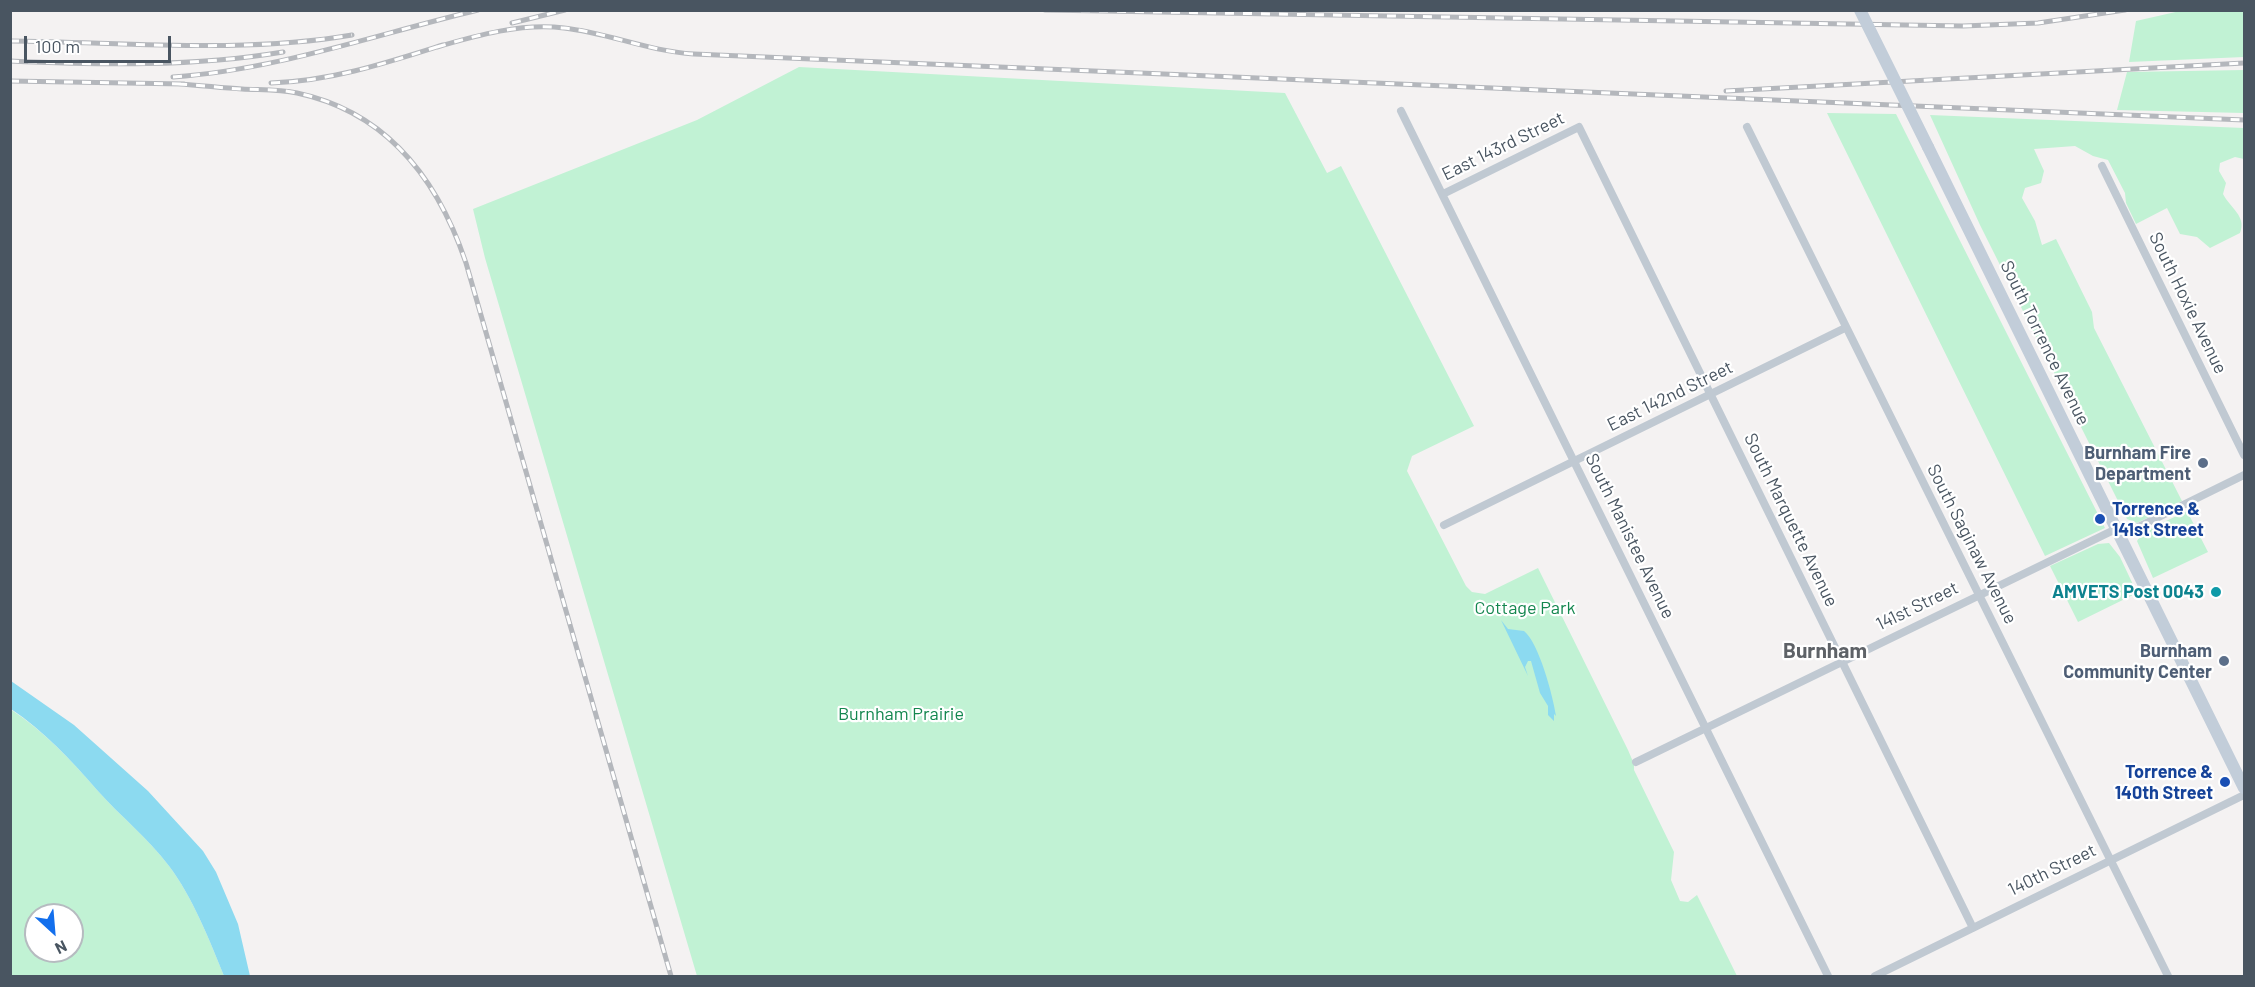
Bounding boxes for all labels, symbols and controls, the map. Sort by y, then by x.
scale bar [27,24,174,62]
text: 100 m [35,35,80,57]
street label: East 143rd Street [1438,107,1568,185]
street label: South Hoxie Avenue [2144,229,2232,377]
street label: South Torrence Avenue [1996,257,2094,429]
street label: East 142nd Street [1604,356,1736,436]
street label: South Marquette Avenue [1740,430,1842,610]
place label: Burnham Fire Department [2084,442,2191,484]
street label: South Manistee Avenue [1581,450,1679,622]
marker: Burnham Fire Department [2196,456,2210,470]
street label: South Saginaw Avenue [1922,461,2022,627]
place label: Torrence & 141st Street [2112,498,2204,540]
marker: Torrence & 141st Street [2093,512,2107,526]
street label: 141st Street [1872,577,1962,635]
place label: AMVETS Post 0043 [2052,581,2204,603]
marker: AMVETS Post 0043 [2209,585,2223,599]
park label: Cottage Park [1474,597,1576,619]
district label: Burnham [1783,638,1867,664]
place label: Burnham Community Center [2063,640,2212,682]
marker: Burnham Community Center [2217,654,2231,668]
park label: Burnham Prairie [838,703,964,725]
place label: Torrence & 140th Street [2115,761,2213,804]
marker: Torrence & 140th Street [2218,775,2232,789]
street label: 140th Street [2004,839,2100,901]
north arrow [24,903,84,963]
text: N [52,937,70,959]

